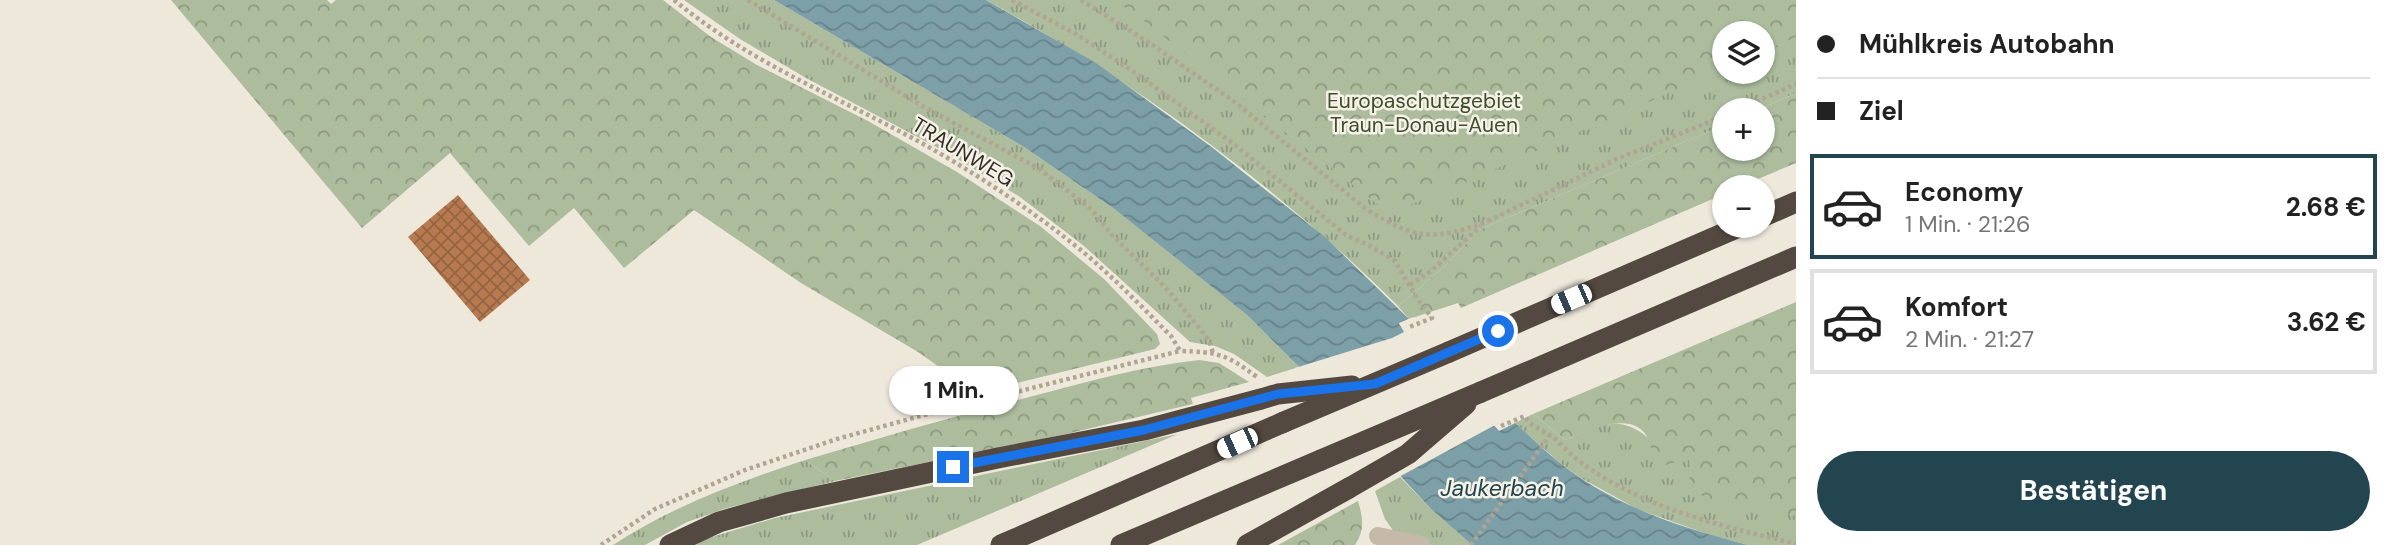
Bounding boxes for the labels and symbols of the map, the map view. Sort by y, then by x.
park label: Europaschutzgebiet Traun-Donau-Auen [1327,87,1521,139]
street label: TRAUNWEG [907,111,1019,193]
car [1548,281,1595,317]
route start [1482,315,1514,347]
callout: 1 Min. [888,365,1018,414]
car [1214,425,1261,461]
route end [937,451,969,483]
water label: Jaukerbach [1440,473,1564,503]

